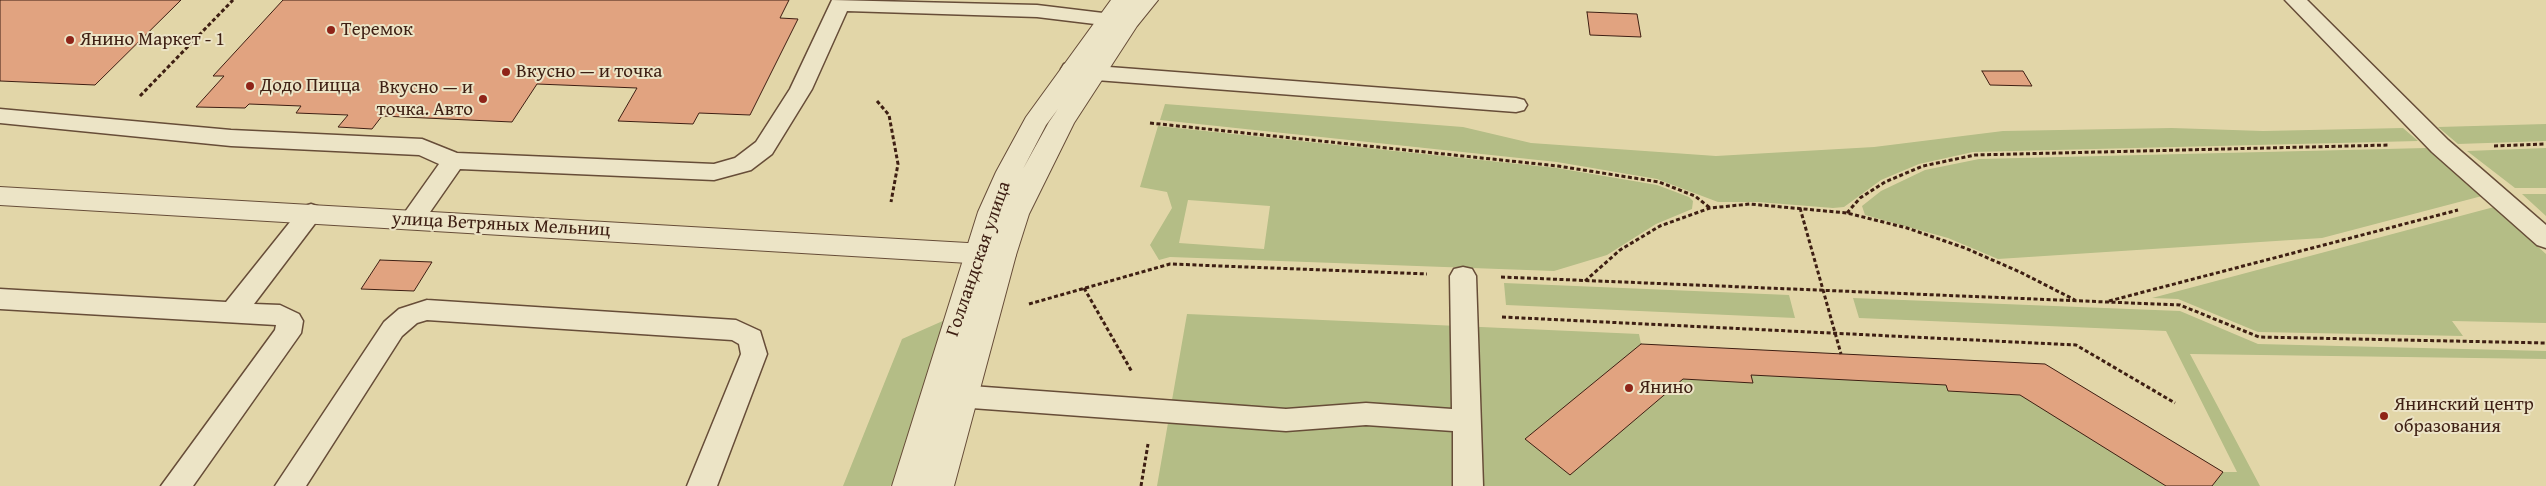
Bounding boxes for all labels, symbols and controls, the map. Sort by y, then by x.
place label: Теремок [341,19,413,41]
marker: Теремок [325,24,337,36]
place label: Янино Маркет - 1 [80,29,225,51]
marker: Янино Маркет - 1 [64,34,76,46]
place label: Вкусно — и точка [516,61,662,83]
marker: Вкусно — и точка [500,66,512,78]
place label: Додо Пицца [260,75,360,97]
place label: Вкусно — и точка. Авто [377,77,473,121]
marker: Додо Пицца [244,80,256,92]
marker: Вкусно — и точка. Авто [477,93,489,105]
street label: Голландская улица [942,178,1016,340]
street label: улица Ветряных Мельниц [391,208,611,242]
place label: Янино [1639,377,1693,399]
marker: Янино [1623,382,1635,394]
place label: Янинский центр образования [2394,394,2534,438]
marker: Янинский центр образования [2378,410,2390,422]

